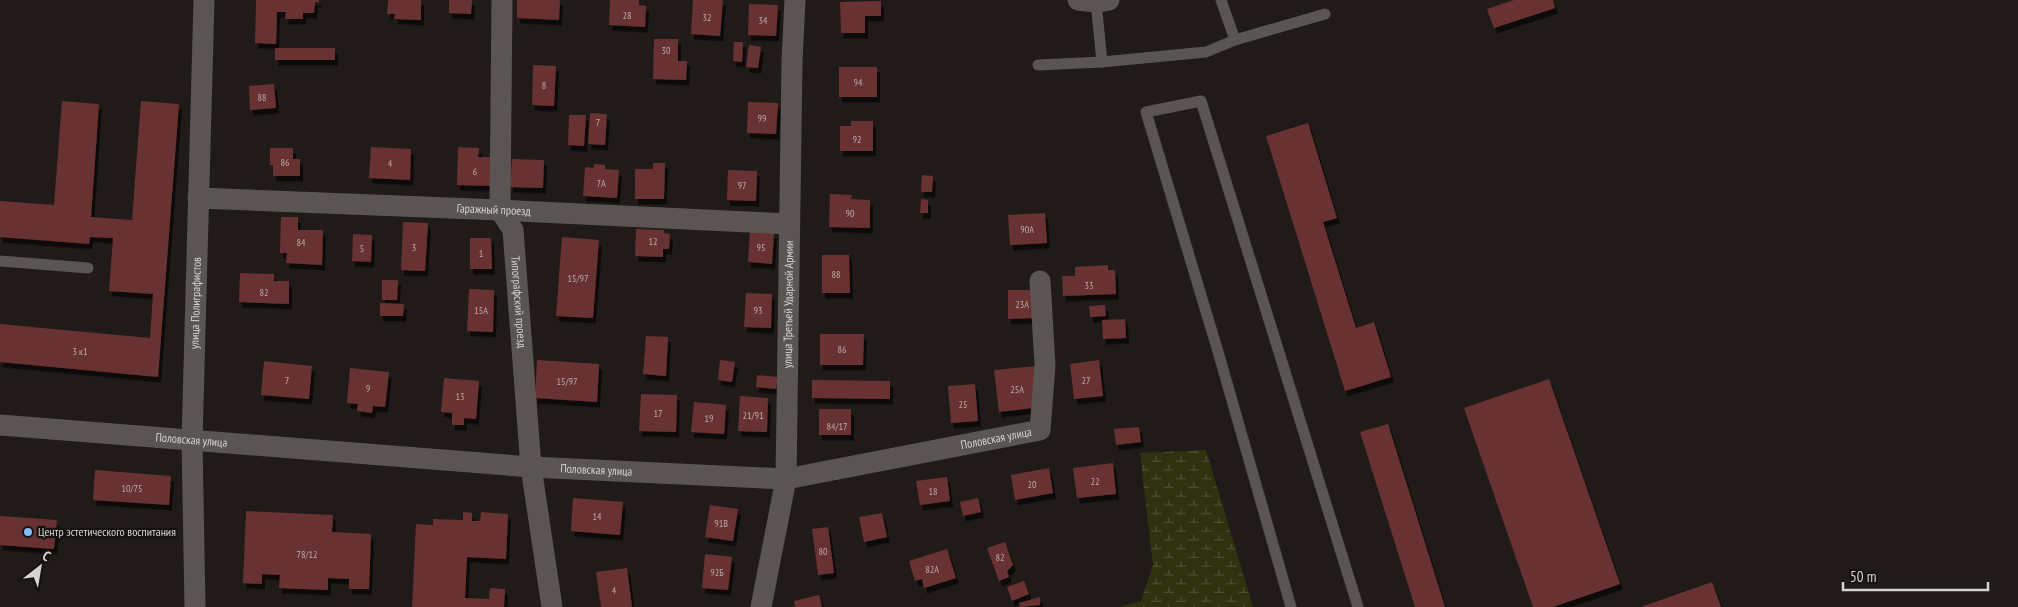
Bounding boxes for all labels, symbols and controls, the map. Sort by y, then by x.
house number: 28 [623,9,632,22]
house number: 32 [703,11,712,24]
house number: 34 [759,14,768,27]
house number: 30 [662,44,671,57]
house number: 94 [854,76,863,89]
house number: 8 [542,79,546,92]
house number: 88 [258,91,267,104]
house number: 99 [758,112,767,125]
house number: 7 [596,116,600,129]
house number: 92 [853,133,862,146]
house number: 86 [281,156,290,169]
house number: 4 [388,157,393,170]
house number: 6 [473,165,478,178]
house number: 7А [596,177,606,190]
house number: 97 [738,179,747,192]
street label: Гаражный проезд [456,200,532,219]
house number: 90 [846,207,855,220]
house number: 90А [1020,223,1034,236]
house number: 12 [649,235,658,248]
house number: 84 [297,236,306,249]
street label: улица Третьей Ударной Армии [780,240,796,368]
house number: 3 [412,241,416,254]
house number: 95 [757,241,766,254]
house number: 5 [360,242,364,255]
house number: 1 [479,247,483,260]
street label: Типографский проезд [508,255,530,349]
street label: улица Полиграфистов [187,257,204,349]
house number: 88 [832,268,841,281]
house number: 15/97 [568,272,588,285]
house number: 33 [1085,279,1094,292]
house number: 82 [260,286,269,299]
house number: 23А [1015,298,1029,311]
house number: 15А [474,304,488,317]
house number: 93 [754,304,763,317]
house number: 86 [838,343,847,356]
house number: 3 к1 [73,345,88,358]
house number: 7 [285,374,289,387]
house number: 27 [1082,374,1091,387]
house number: 15/97 [557,375,577,388]
house number: 9 [366,382,370,395]
house number: 25А [1010,383,1024,396]
house number: 13 [456,390,465,403]
house number: 25 [959,398,968,411]
house number: 17 [654,407,663,420]
house number: 21/91 [743,409,763,422]
house number: 19 [705,412,714,425]
house number: 84/17 [827,420,847,433]
street label: Половская улица [959,424,1033,452]
street label: Половская улица [155,429,228,450]
street label: Половская улица [560,460,633,479]
house number: 22 [1091,475,1100,488]
house number: 20 [1028,478,1037,491]
house number: 10/75 [122,482,142,495]
house number: 18 [929,485,938,498]
house number: 14 [593,510,602,523]
house number: 91В [714,517,728,530]
place label: Центр эстетического воспитания [38,524,176,539]
marker: Центр эстетического воспитания [22,526,34,538]
north arrow [15,542,65,592]
house number: 80 [819,545,828,558]
text: С [39,546,55,566]
house number: 78/12 [297,548,317,561]
house number: 82 [996,551,1005,564]
scale bar [1843,560,1988,592]
house number: 82А [925,563,939,576]
house number: 92Б [710,566,724,579]
text: 50 m [1850,567,1876,586]
house number: 4 [612,584,617,597]

